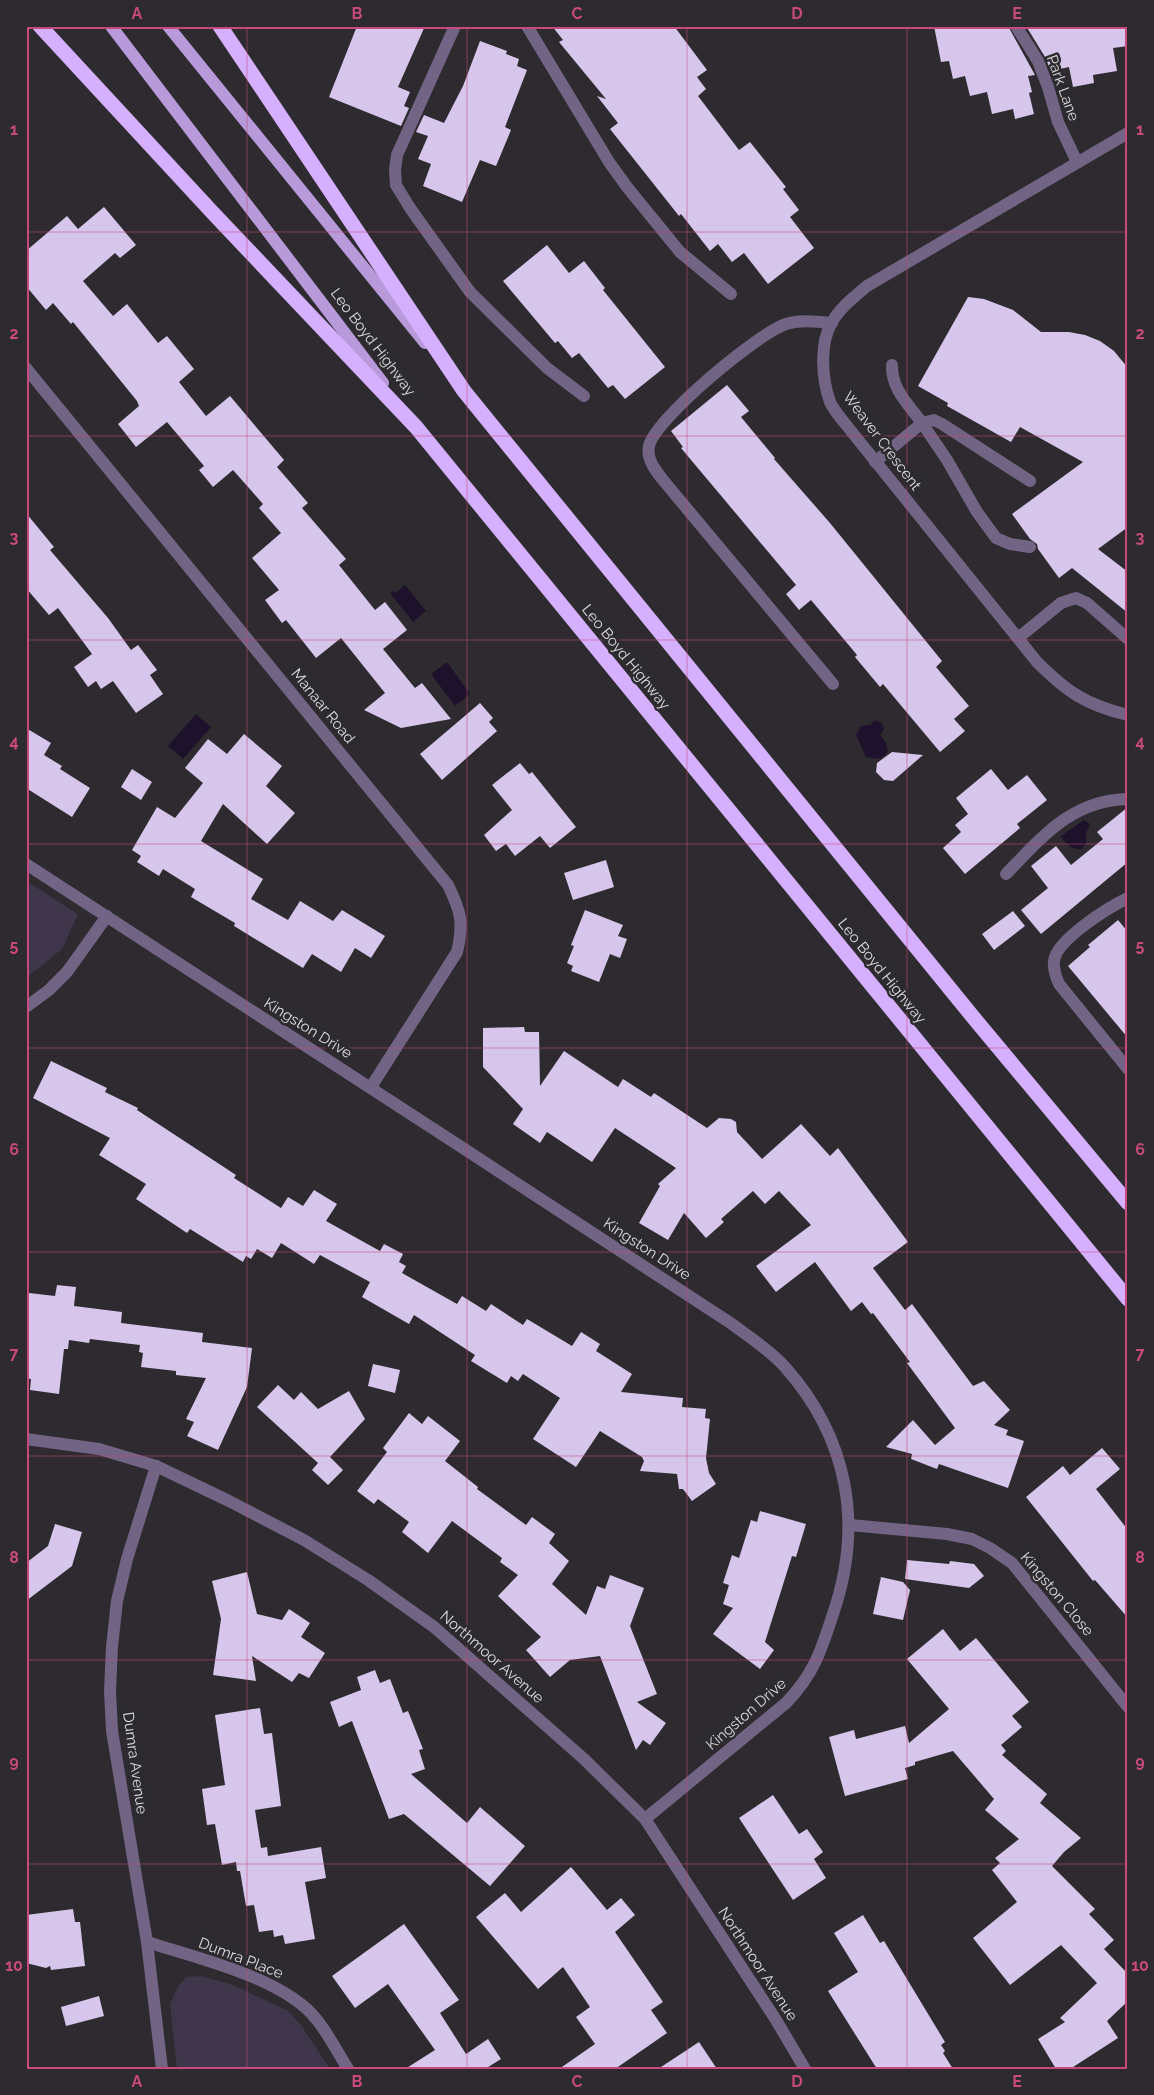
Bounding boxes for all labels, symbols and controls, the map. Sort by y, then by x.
text: A [132,4,143,23]
text: B [352,4,363,23]
text: C [572,4,583,23]
text: D [791,4,803,23]
text: E [1012,4,1022,23]
street label: Park Lane [1043,53,1083,124]
text: 1 [10,120,18,139]
text: 1 [1136,120,1144,139]
street label: Leo Boyd Highway [327,285,419,399]
text: 2 [9,324,19,343]
text: 2 [1135,324,1145,343]
street label: Weaver Crescent [839,388,925,494]
text: 3 [10,528,19,547]
text: 3 [1136,528,1145,547]
street label: Leo Boyd Highway [578,601,674,713]
street label: Manaar Road [287,665,359,747]
text: 4 [9,732,19,751]
text: 4 [1135,732,1145,751]
street label: Leo Boyd Highway [834,915,930,1027]
text: 5 [10,936,19,955]
text: 5 [1136,936,1145,955]
street label: Kingston Drive [261,994,355,1062]
text: 6 [9,1140,19,1159]
text: 6 [1135,1140,1145,1159]
street label: Kingston Drive [600,1214,694,1284]
text: 7 [10,1344,19,1363]
text: 7 [1136,1344,1145,1363]
text: 8 [9,1548,19,1567]
street label: Kingston Close [1017,1548,1097,1640]
text: 8 [1135,1548,1145,1567]
street label: Northmoor Avenue [436,1607,548,1707]
street label: Kingston Drive [702,1674,790,1754]
street label: Dumra Avenue [119,1711,151,1815]
text: 9 [9,1752,19,1771]
text: 9 [1135,1752,1145,1771]
street label: Northmoor Avenue [715,1904,802,2024]
street label: Dumra Place [196,1934,286,1982]
text: 10 [5,1956,23,1975]
text: 10 [1131,1956,1149,1975]
text: A [132,2072,143,2091]
text: B [352,2072,363,2091]
text: C [572,2072,583,2091]
text: D [791,2072,803,2091]
text: E [1012,2072,1022,2091]

